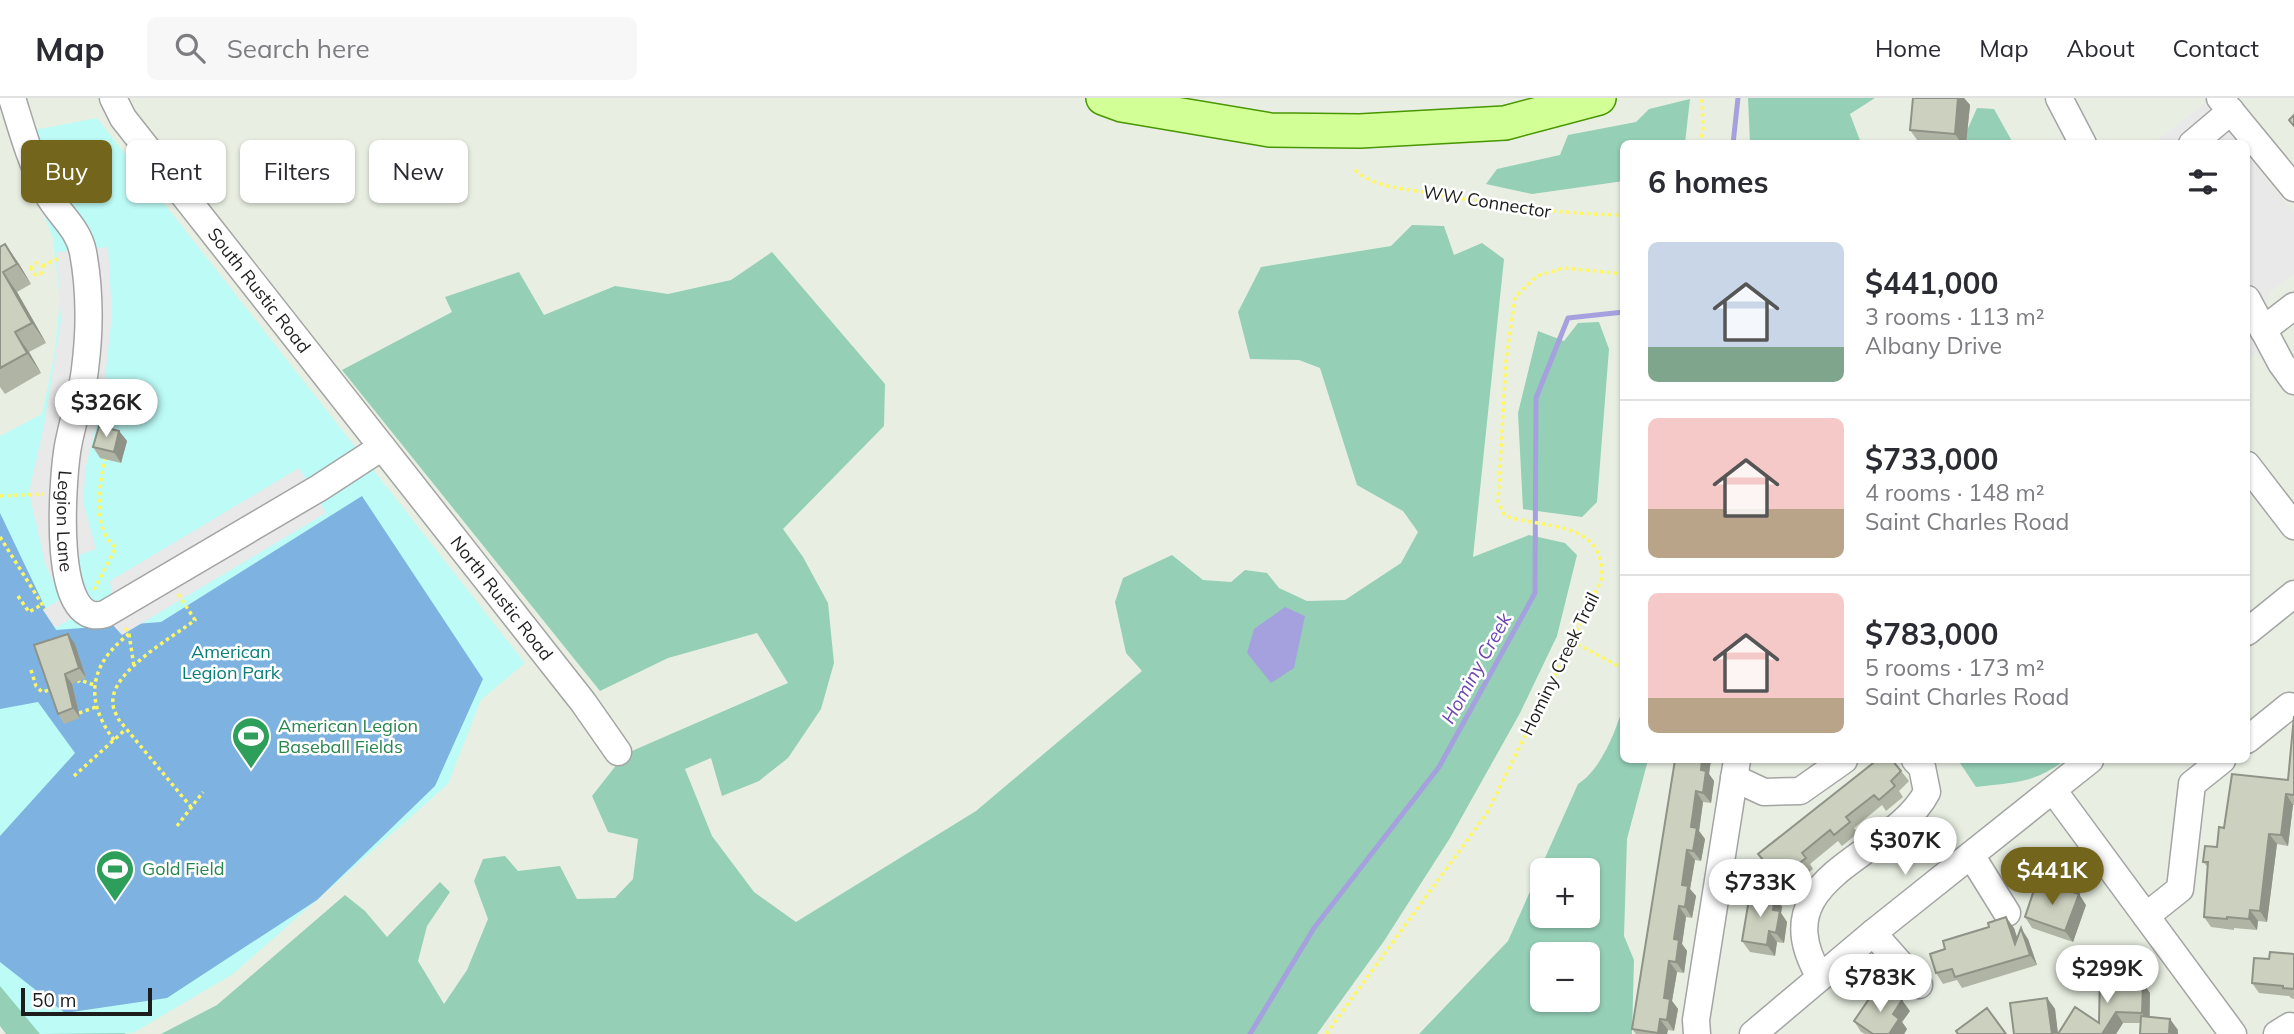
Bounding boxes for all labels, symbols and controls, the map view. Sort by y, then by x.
search box [147,17,637,80]
text: Map [35,28,105,69]
icon: search [171,29,209,67]
text: Search here [227,32,370,65]
text: Home [1875,33,1941,63]
text: Map [1979,33,2029,63]
text: About [2067,33,2135,63]
text: Contact [2173,33,2259,63]
chip: Buy [21,140,112,203]
chip: Rent [126,140,226,203]
chip: Filters [240,140,355,203]
chip: New [369,140,468,203]
text: 6 homes [1648,163,1769,201]
icon: filters [2184,163,2222,201]
street label: WW Connector [1421,180,1553,223]
street label: South Rustic Road [203,223,316,358]
text: $441,000 [1865,264,1998,302]
icon: home [1704,270,1788,354]
text: 3 rooms · 113 m² [1865,302,2045,331]
text: Albany Drive [1865,331,2002,360]
pin: $326K [57,380,155,439]
text: $326K [71,387,141,416]
text: $733,000 [1865,440,1998,478]
icon: home [1704,446,1788,530]
street label: Legion Lane [52,470,78,573]
text: 4 rooms · 148 m² [1865,478,2045,507]
text: Saint Charles Road [1865,507,2069,536]
street label: North Rustic Road [446,531,558,665]
street label: Hominy Creek Trail [1515,588,1604,739]
water label: Hominy Creek [1436,607,1517,728]
text: $783,000 [1865,615,1998,653]
icon: home [1704,621,1788,705]
park label: American Legion Park [182,640,281,684]
text: 5 rooms · 173 m² [1865,653,2045,682]
text: Saint Charles Road [1865,682,2069,711]
place label: American Legion Baseball Fields [278,714,418,758]
sports icon: American Legion Baseball Fields [230,715,272,770]
pin: $307K [1856,818,1954,877]
text: $307K [1870,825,1940,854]
sports icon: Gold Field [94,848,136,903]
pin: $441K [2003,848,2101,907]
text: $441K [2017,855,2087,884]
place label: Gold Field [142,857,225,880]
map controls [1530,858,1600,1012]
button: + [1530,858,1600,928]
pin: $733K [1711,860,1809,919]
text: $733K [1725,867,1795,896]
button: − [1530,942,1600,1012]
pin: $299K [2058,946,2156,1005]
text: $299K [2072,953,2142,982]
pin: $783K [1831,954,1929,1014]
text: $783K [1845,962,1915,991]
scale bar [21,985,152,1017]
text: 50 m [32,988,76,1012]

